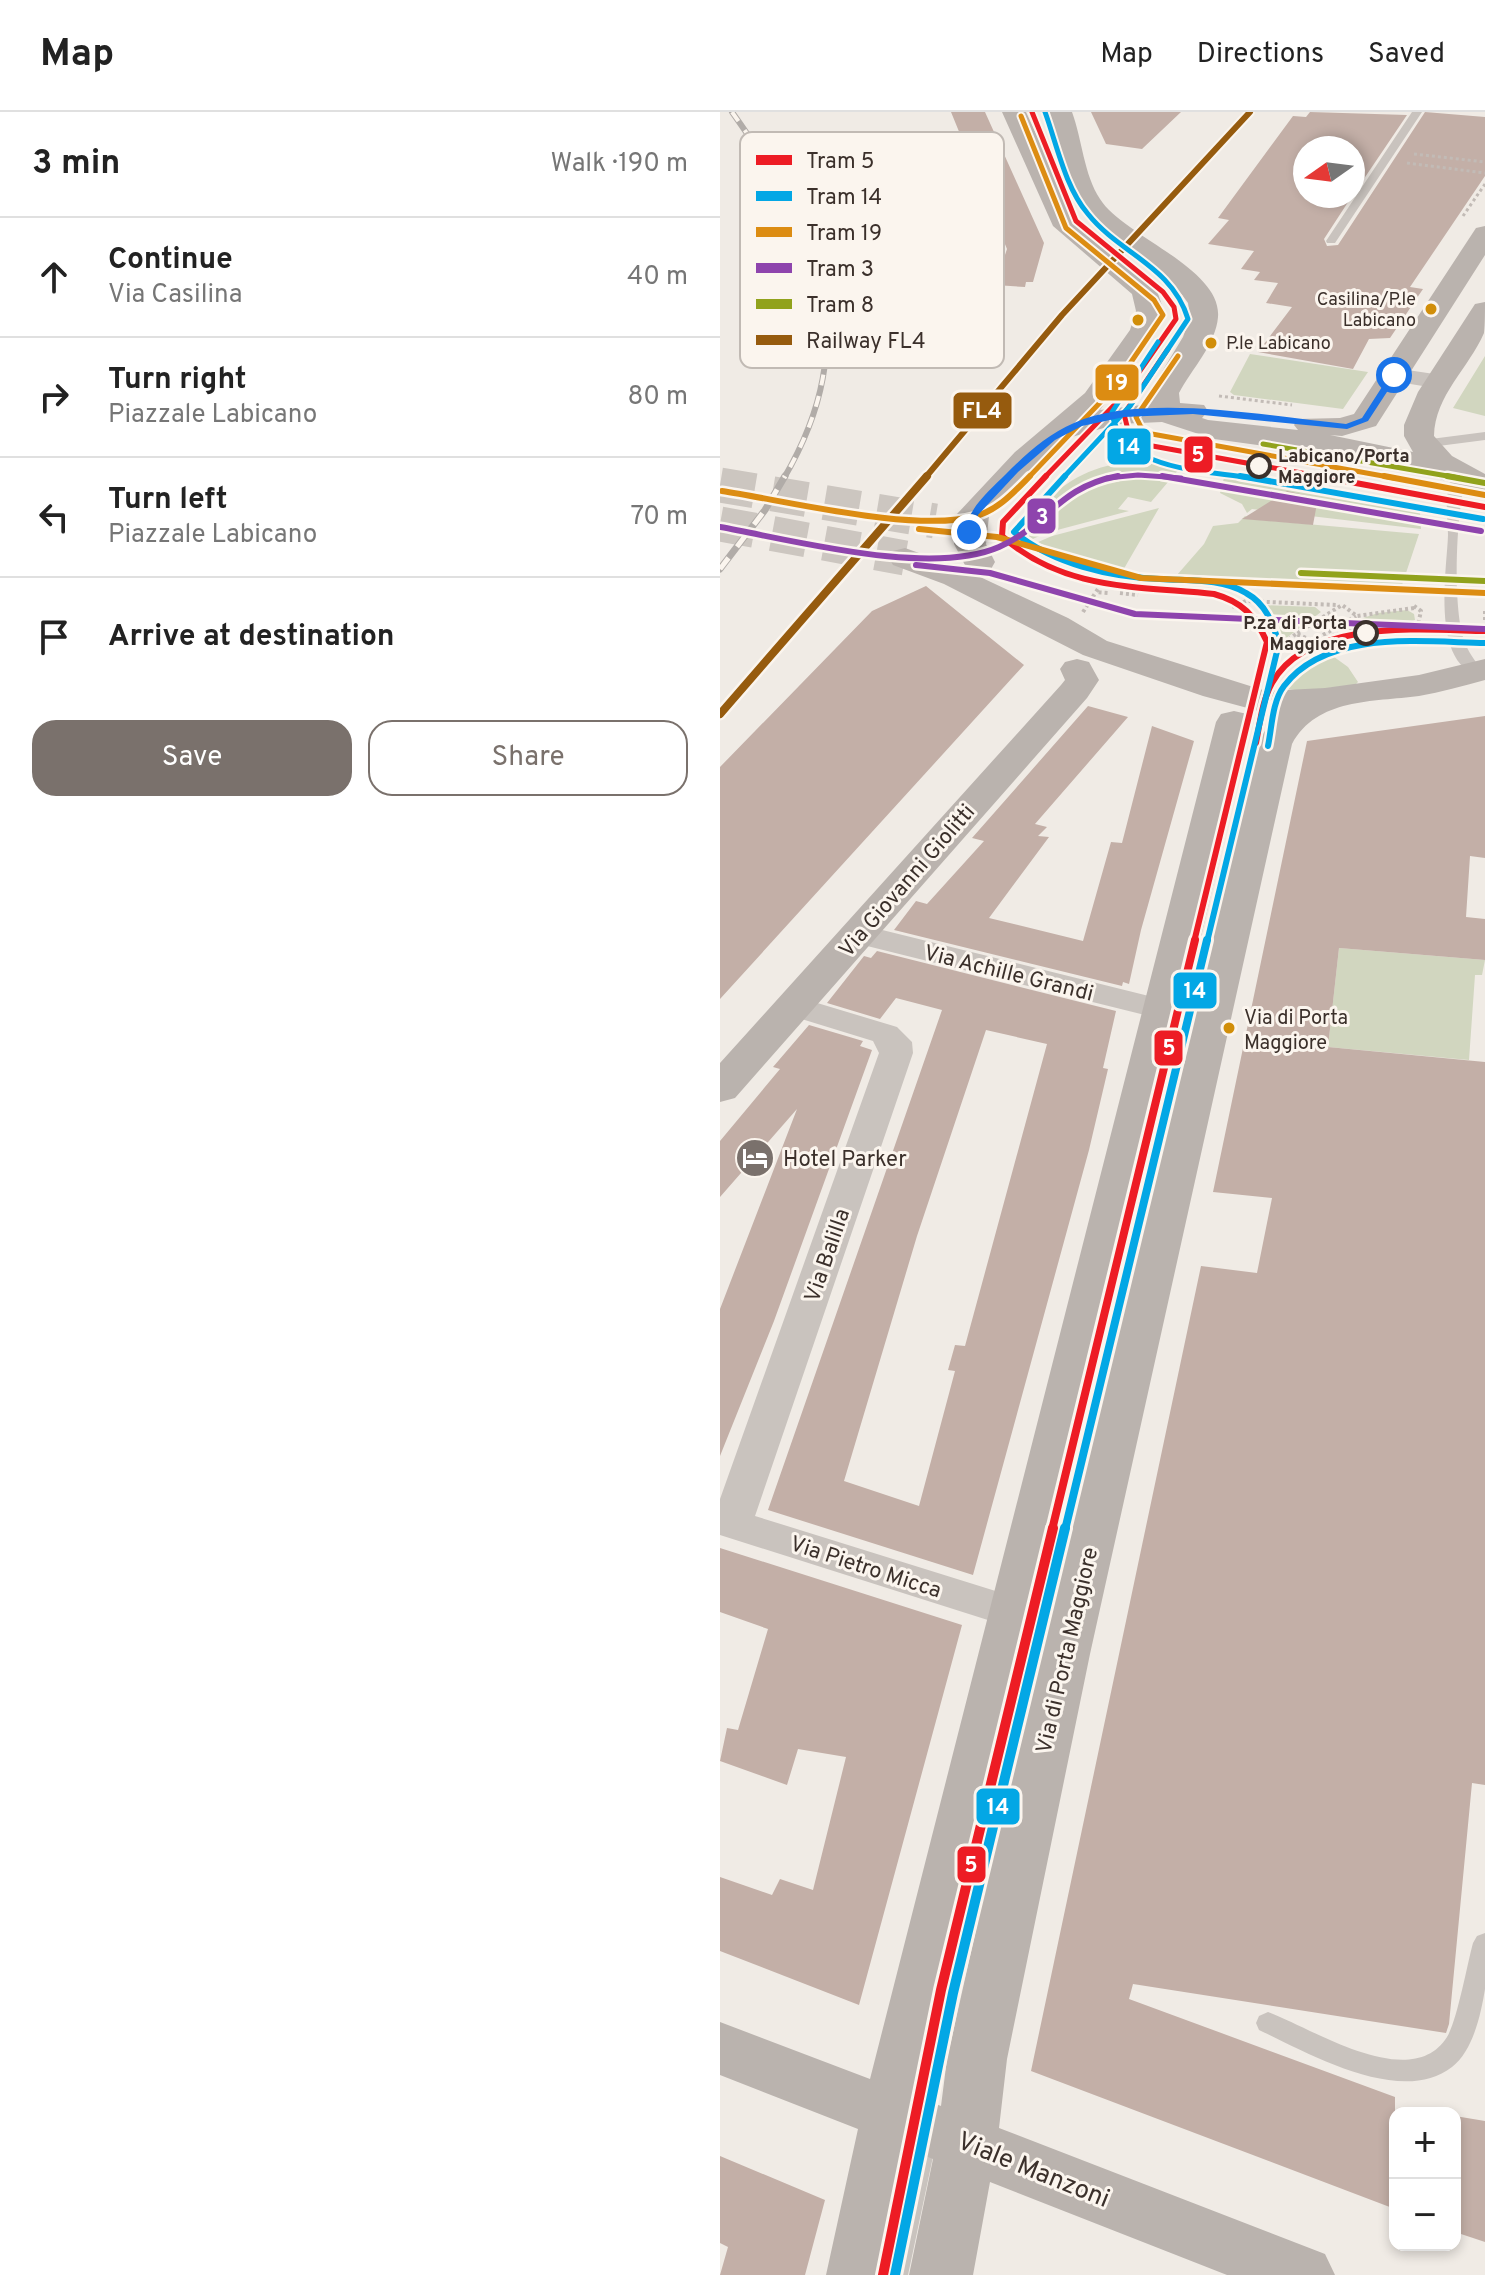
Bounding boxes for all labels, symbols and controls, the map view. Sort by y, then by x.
text: Map [40,31,114,80]
text: Map [1100,37,1153,73]
text: Directions [1197,37,1324,73]
text: Saved [1368,37,1445,73]
legend [740,132,1004,368]
north arrow [1293,136,1365,208]
text: 3 min [32,143,120,186]
text: Walk · 190 m [550,148,688,181]
text: Tram 5 [806,149,874,176]
text: Tram 14 [806,185,882,212]
text: Tram 19 [806,221,882,248]
text: Continue [108,242,233,279]
icon: ahead [32,255,76,299]
text: Tram 3 [806,257,874,284]
text: 40 m [627,261,688,294]
text: Via Casilina [108,279,243,312]
place label: Casilina/P.le Labicano [1317,289,1416,333]
text: Tram 8 [806,293,874,320]
marker: Casilina/P.le Labicano [1423,301,1439,317]
unlabelled marker [1130,312,1146,328]
text: Railway FL4 [806,329,926,356]
place label: P.le Labicano [1226,333,1331,356]
marker: P.le Labicano [1203,335,1219,351]
route start [1376,357,1412,393]
text: Turn right [108,362,246,399]
line badge: 19 [1094,363,1140,402]
text: 19 [1106,371,1128,398]
icon: right [32,375,76,419]
text: 80 m [628,381,688,414]
line badge: FL4 [952,391,1013,430]
text: Piazzale Labicano [108,399,317,432]
text: FL4 [962,399,1002,426]
line badge: 14 [1106,427,1152,466]
text: 14 [1118,435,1140,462]
line badge: 5 [1183,435,1214,474]
text: 5 [1191,443,1205,470]
place label: Labicano/Porta Maggiore [1278,446,1410,490]
marker: Labicano/Porta Maggiore [1247,454,1271,478]
text: Turn left [108,482,228,519]
icon: left [32,495,76,539]
line badge: 3 [1026,497,1057,535]
text: 70 m [630,501,688,534]
text: 3 [1035,505,1049,532]
route end [951,514,987,550]
text: Piazzale Labicano [108,519,317,552]
place label: P.za di Porta Maggiore [1243,613,1347,657]
icon: arrive [32,615,76,659]
text: Arrive at destination [108,619,394,656]
marker: P.za di Porta Maggiore [1354,621,1378,645]
button: Save [32,720,352,796]
button: Share [368,720,688,796]
street label: Via Giovanni Giolitti [834,800,982,964]
street label: Via Achille Grandi [921,940,1096,1009]
line badge: 14 [1172,971,1218,1010]
text: 14 [1184,979,1206,1006]
place label: Via di Porta Maggiore [1244,1006,1348,1057]
marker: Via di Porta Maggiore [1221,1020,1237,1036]
line badge: 5 [1153,1029,1184,1067]
text: 5 [1162,1036,1176,1063]
hotel icon: Hotel Parker [734,1137,776,1179]
place label: Hotel Parker [783,1147,907,1174]
street label: Via Balilla [800,1205,857,1306]
street label: Via Pietro Micca [786,1531,944,1606]
street label: Via di Porta Maggiore [1032,1545,1105,1756]
line badge: 14 [975,1787,1021,1826]
text: 14 [987,1795,1009,1822]
line badge: 5 [956,1845,987,1884]
text: 5 [964,1853,978,1880]
map controls [1389,2107,1461,2251]
button: + [1389,2107,1461,2179]
street label: Viale Manzoni [952,2126,1114,2217]
button: − [1389,2179,1461,2251]

